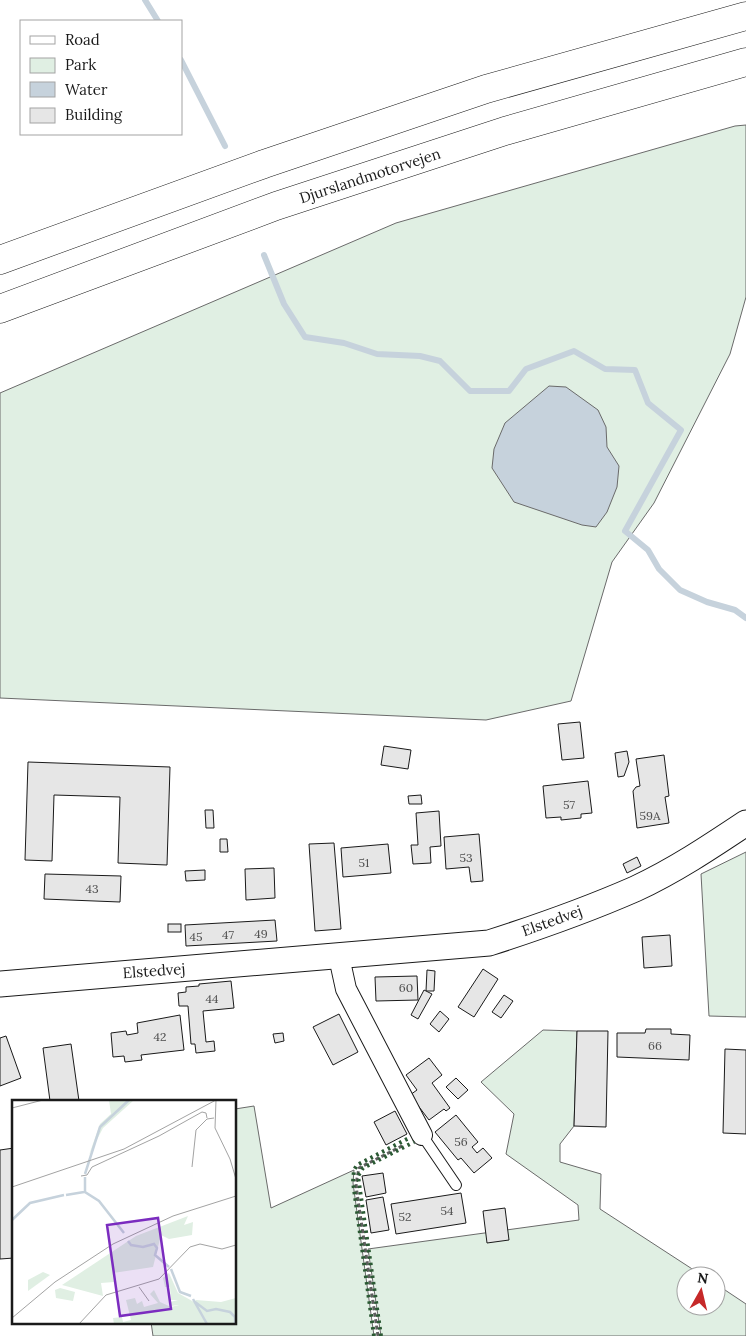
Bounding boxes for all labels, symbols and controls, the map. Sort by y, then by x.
legend [20,20,182,135]
text: Road [65,30,100,49]
text: Park [65,55,96,74]
text: Water [65,80,108,99]
text: Building [65,105,123,124]
street label: Djurslandmotorvejen [297,144,443,207]
house number: 57 [563,797,576,812]
house number: 59A [640,808,661,823]
house number: 53 [459,850,473,865]
house number: 51 [359,855,369,870]
house number: 43 [85,881,99,896]
street label: Elstedvej [519,901,585,940]
house number: 49 [254,926,268,941]
house number: 47 [222,927,234,942]
house number: 45 [189,929,203,944]
street label: Elstedvej [122,959,186,982]
house number: 60 [399,980,413,995]
house number: 44 [205,991,219,1006]
house number: 42 [154,1029,166,1044]
house number: 66 [648,1038,662,1053]
inset map [12,1100,236,1324]
house number: 56 [454,1134,468,1149]
house number: 54 [440,1203,454,1218]
house number: 52 [399,1209,411,1224]
north arrow [676,1266,726,1316]
text: N [696,1268,710,1288]

